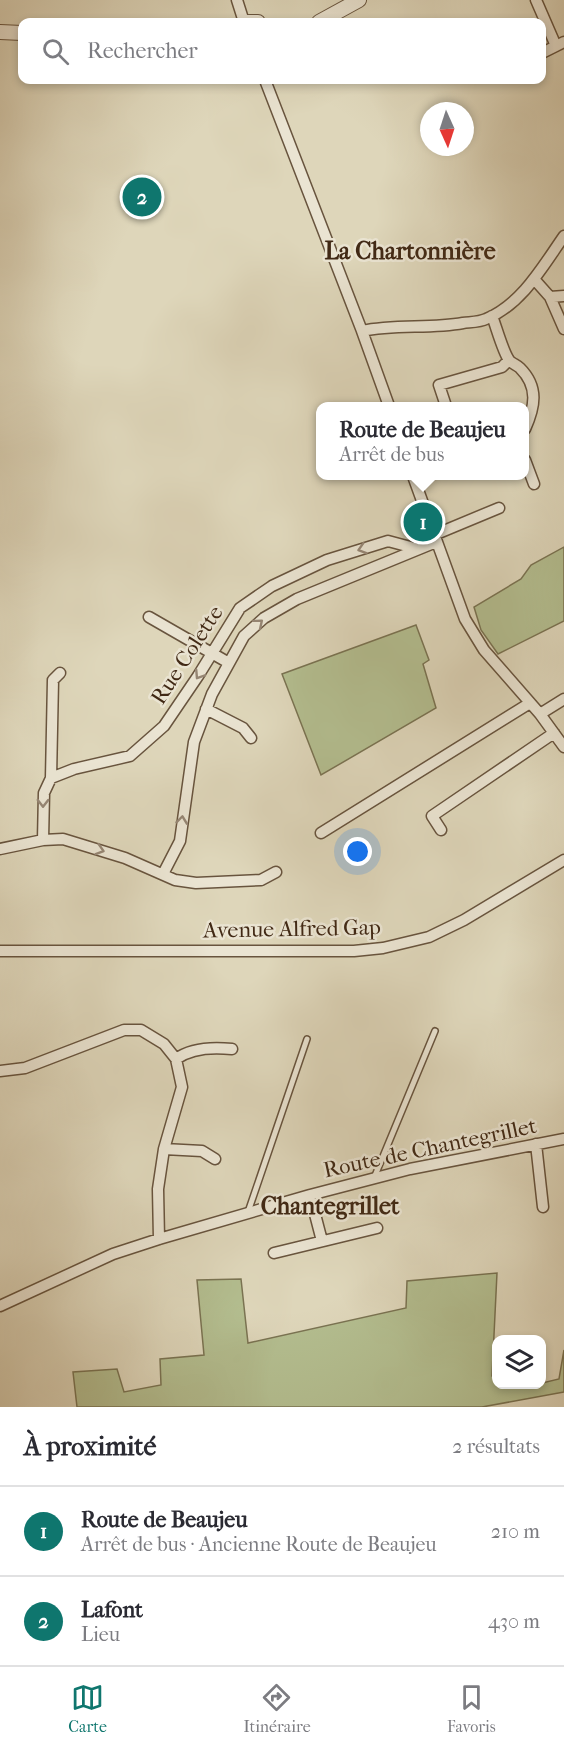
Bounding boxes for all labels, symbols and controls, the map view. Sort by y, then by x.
search box [18,18,546,84]
icon: search [39,35,72,68]
text: Rechercher [87,38,198,64]
north arrow [420,102,474,156]
pin: 2 [122,174,162,220]
district label: La Chartonnière [324,237,496,265]
popup [316,402,529,480]
text: Route de Beaujeu [339,417,506,443]
text: Arrêt de bus [339,443,444,466]
pin: 1 [404,500,442,544]
one-way arrow [357,542,368,554]
street label: Rue Colette [145,601,229,709]
one-way arrow [252,619,263,630]
one-way arrow [195,669,206,680]
one-way arrow [37,799,50,808]
one-way arrow [175,815,188,824]
your location [343,837,372,866]
one-way arrow [94,843,105,855]
street label: Avenue Alfred Gap [202,914,381,944]
street label: Route de Chantegrillet [321,1113,539,1183]
district label: Chantegrillet [261,1192,400,1220]
map controls [492,1335,546,1389]
button: layers [492,1335,546,1389]
text: À proximité [24,1431,156,1462]
text: 2 résultats [452,1435,540,1458]
text: Route de Beaujeu [81,1507,248,1533]
text: 1 [40,1520,47,1543]
text: 210 m [491,1520,540,1543]
text: Arrêt de bus · Ancienne Route de Beaujeu [81,1533,437,1556]
text: Lafont [81,1597,143,1623]
text: 2 [38,1610,49,1633]
text: 430 m [488,1610,540,1633]
text: Lieu [81,1623,120,1646]
tab: Carte [68,1681,107,1736]
tab: Itinéraire [243,1681,311,1736]
tab: Favoris [447,1681,496,1736]

